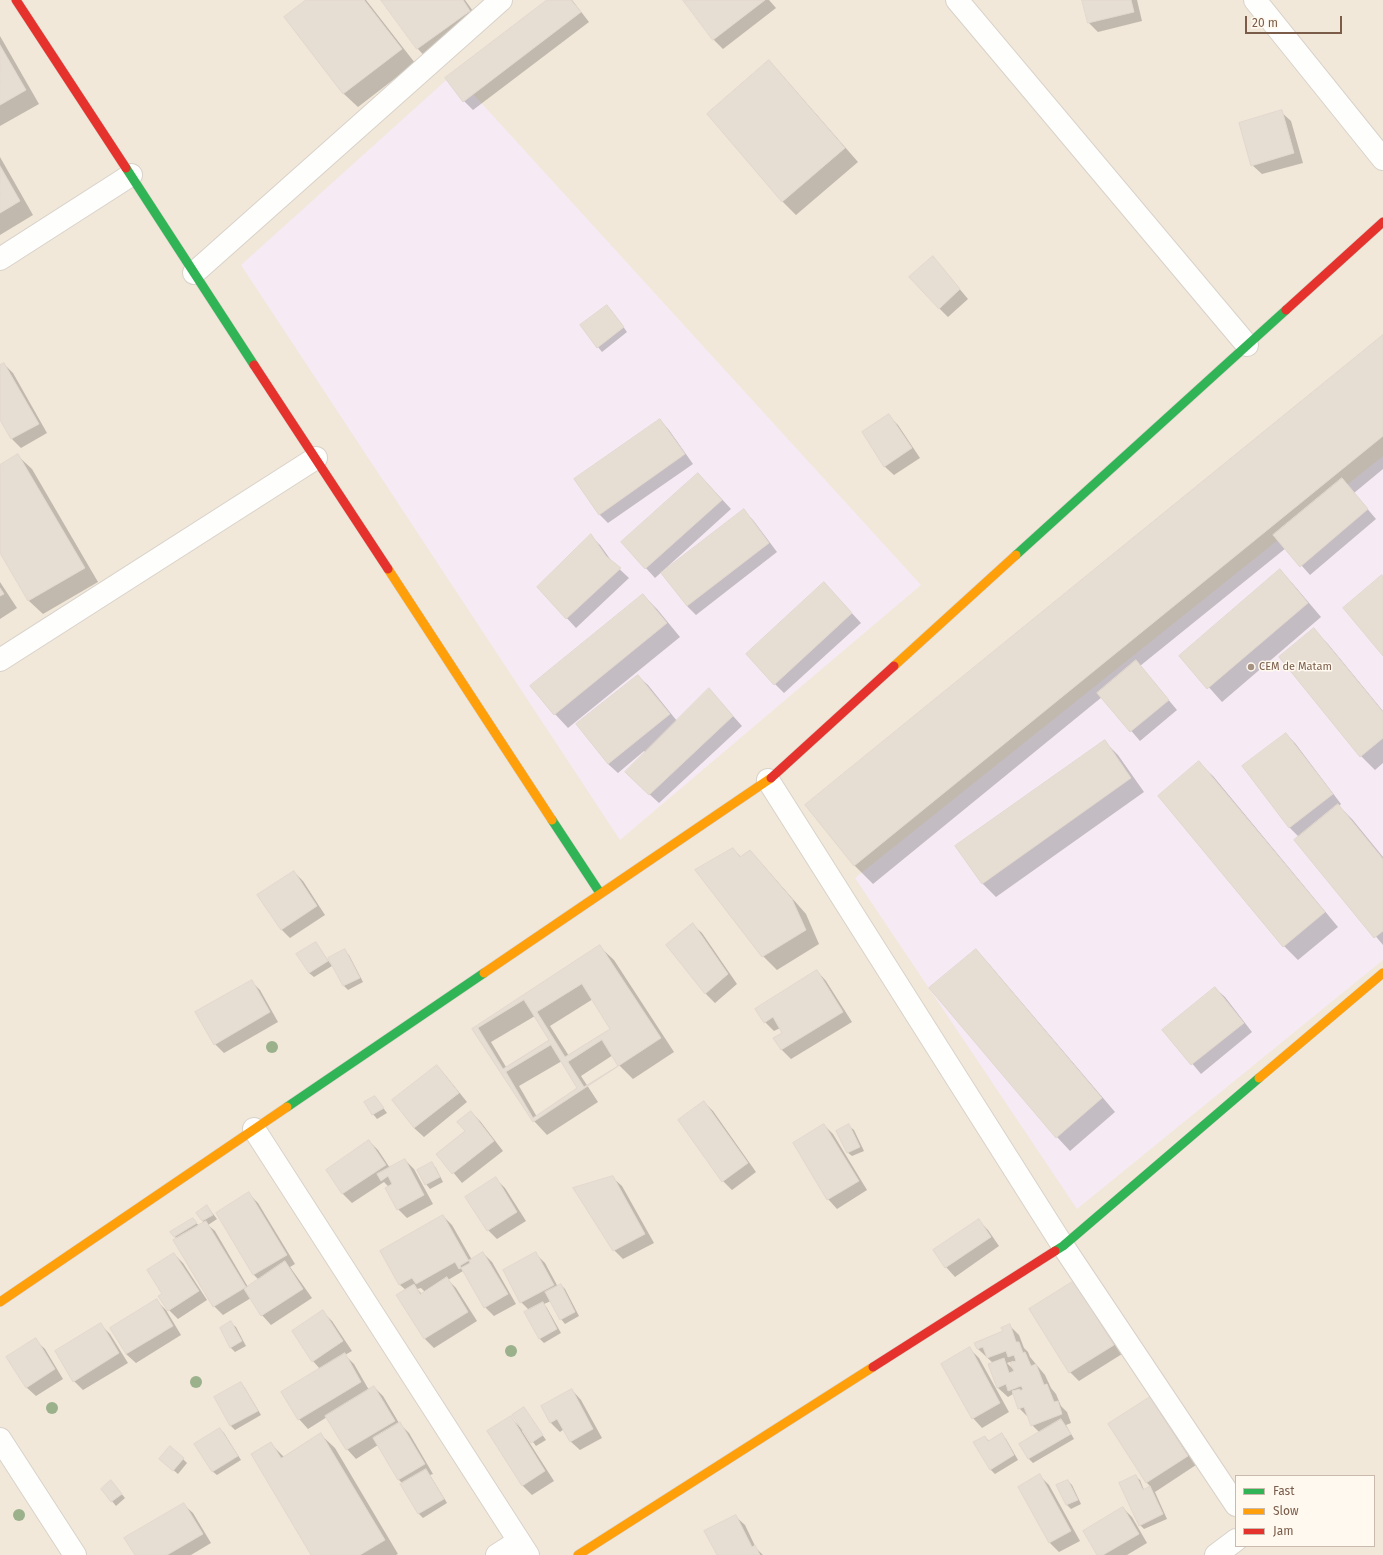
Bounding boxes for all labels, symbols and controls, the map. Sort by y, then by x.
scale bar [1247,8,1344,34]
text: 20 m [1252,16,1278,30]
place label: CEM de Matam [1259,660,1332,674]
marker: CEM de Matam [1246,662,1256,672]
legend [1235,1475,1375,1547]
text: Fast [1273,1484,1295,1498]
text: Slow [1273,1504,1299,1518]
text: Jam [1273,1524,1293,1538]

